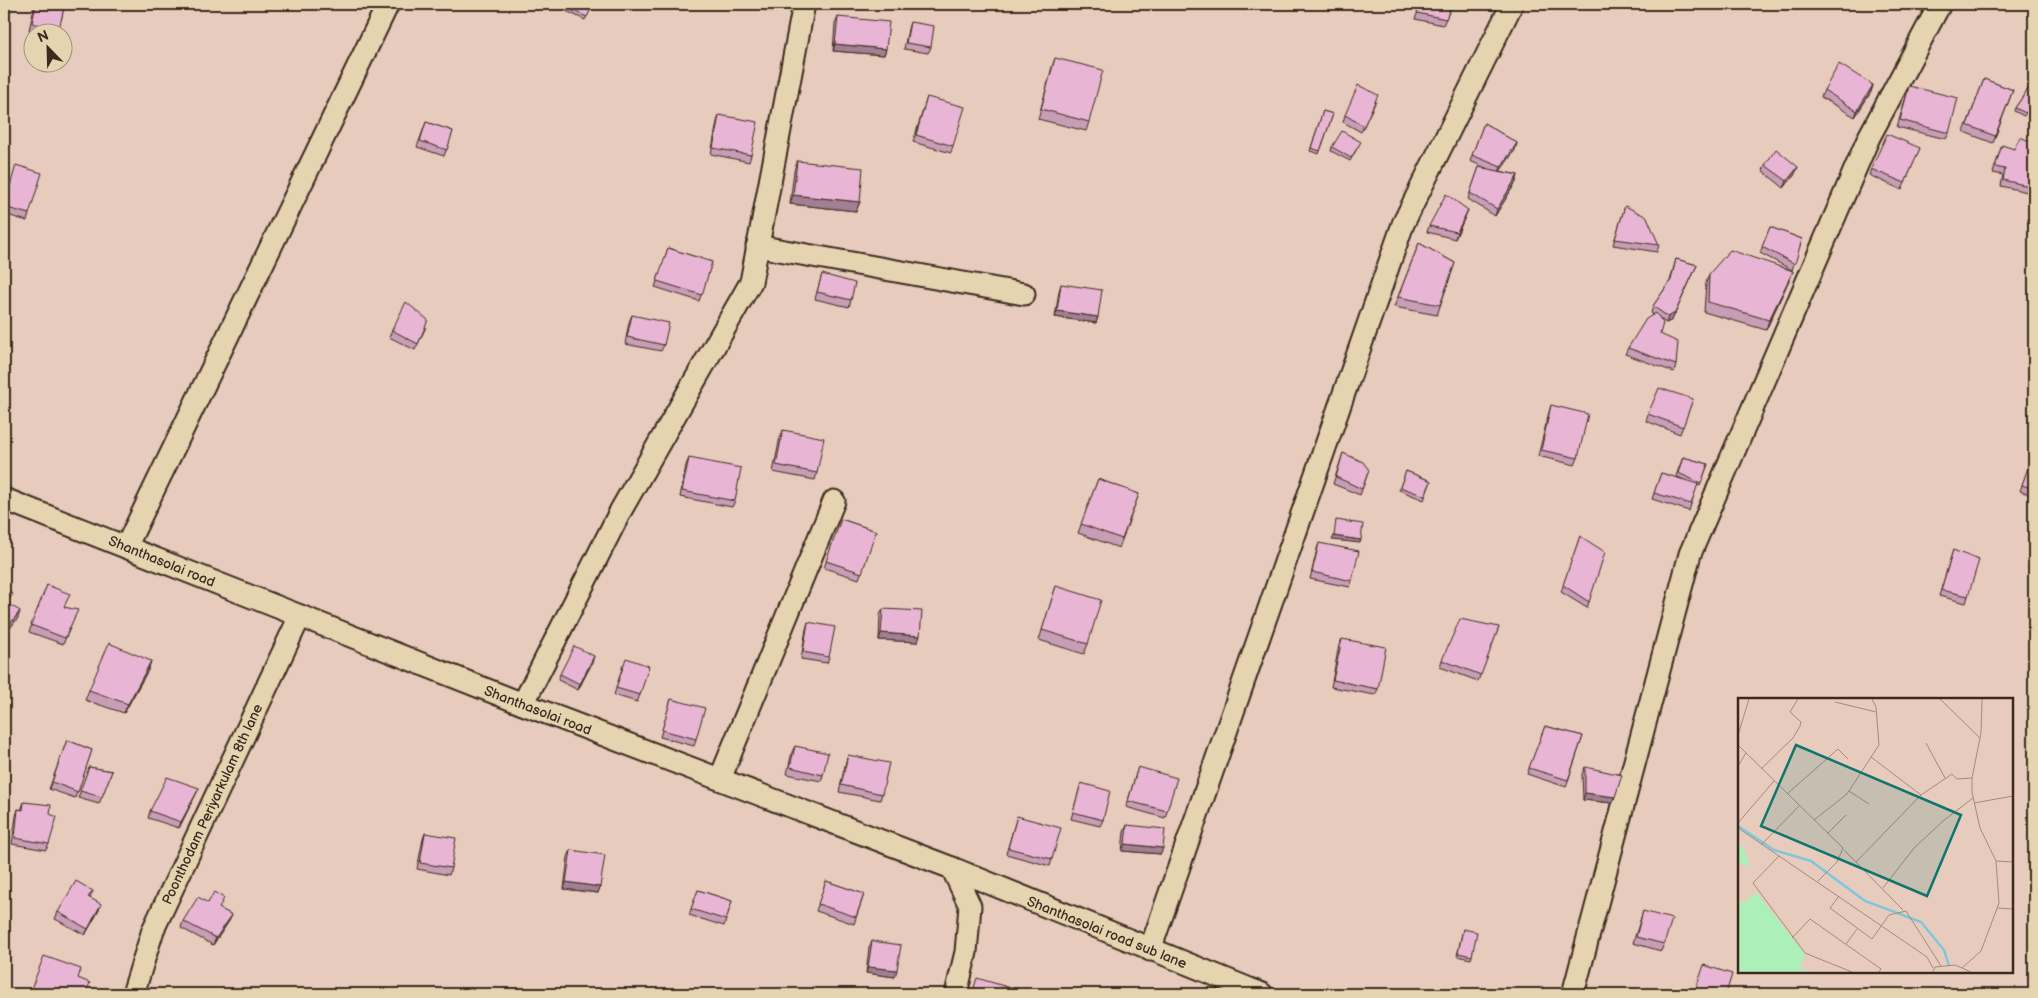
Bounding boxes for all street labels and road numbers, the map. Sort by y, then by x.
street label: Shanthasolai road [106,532,218,591]
street label: Shanthasolai road [482,682,594,739]
street label: Poonthodam Periyarkulam 8th lane [158,701,266,907]
street label: Shanthasolai road sub lane [1024,893,1189,972]

